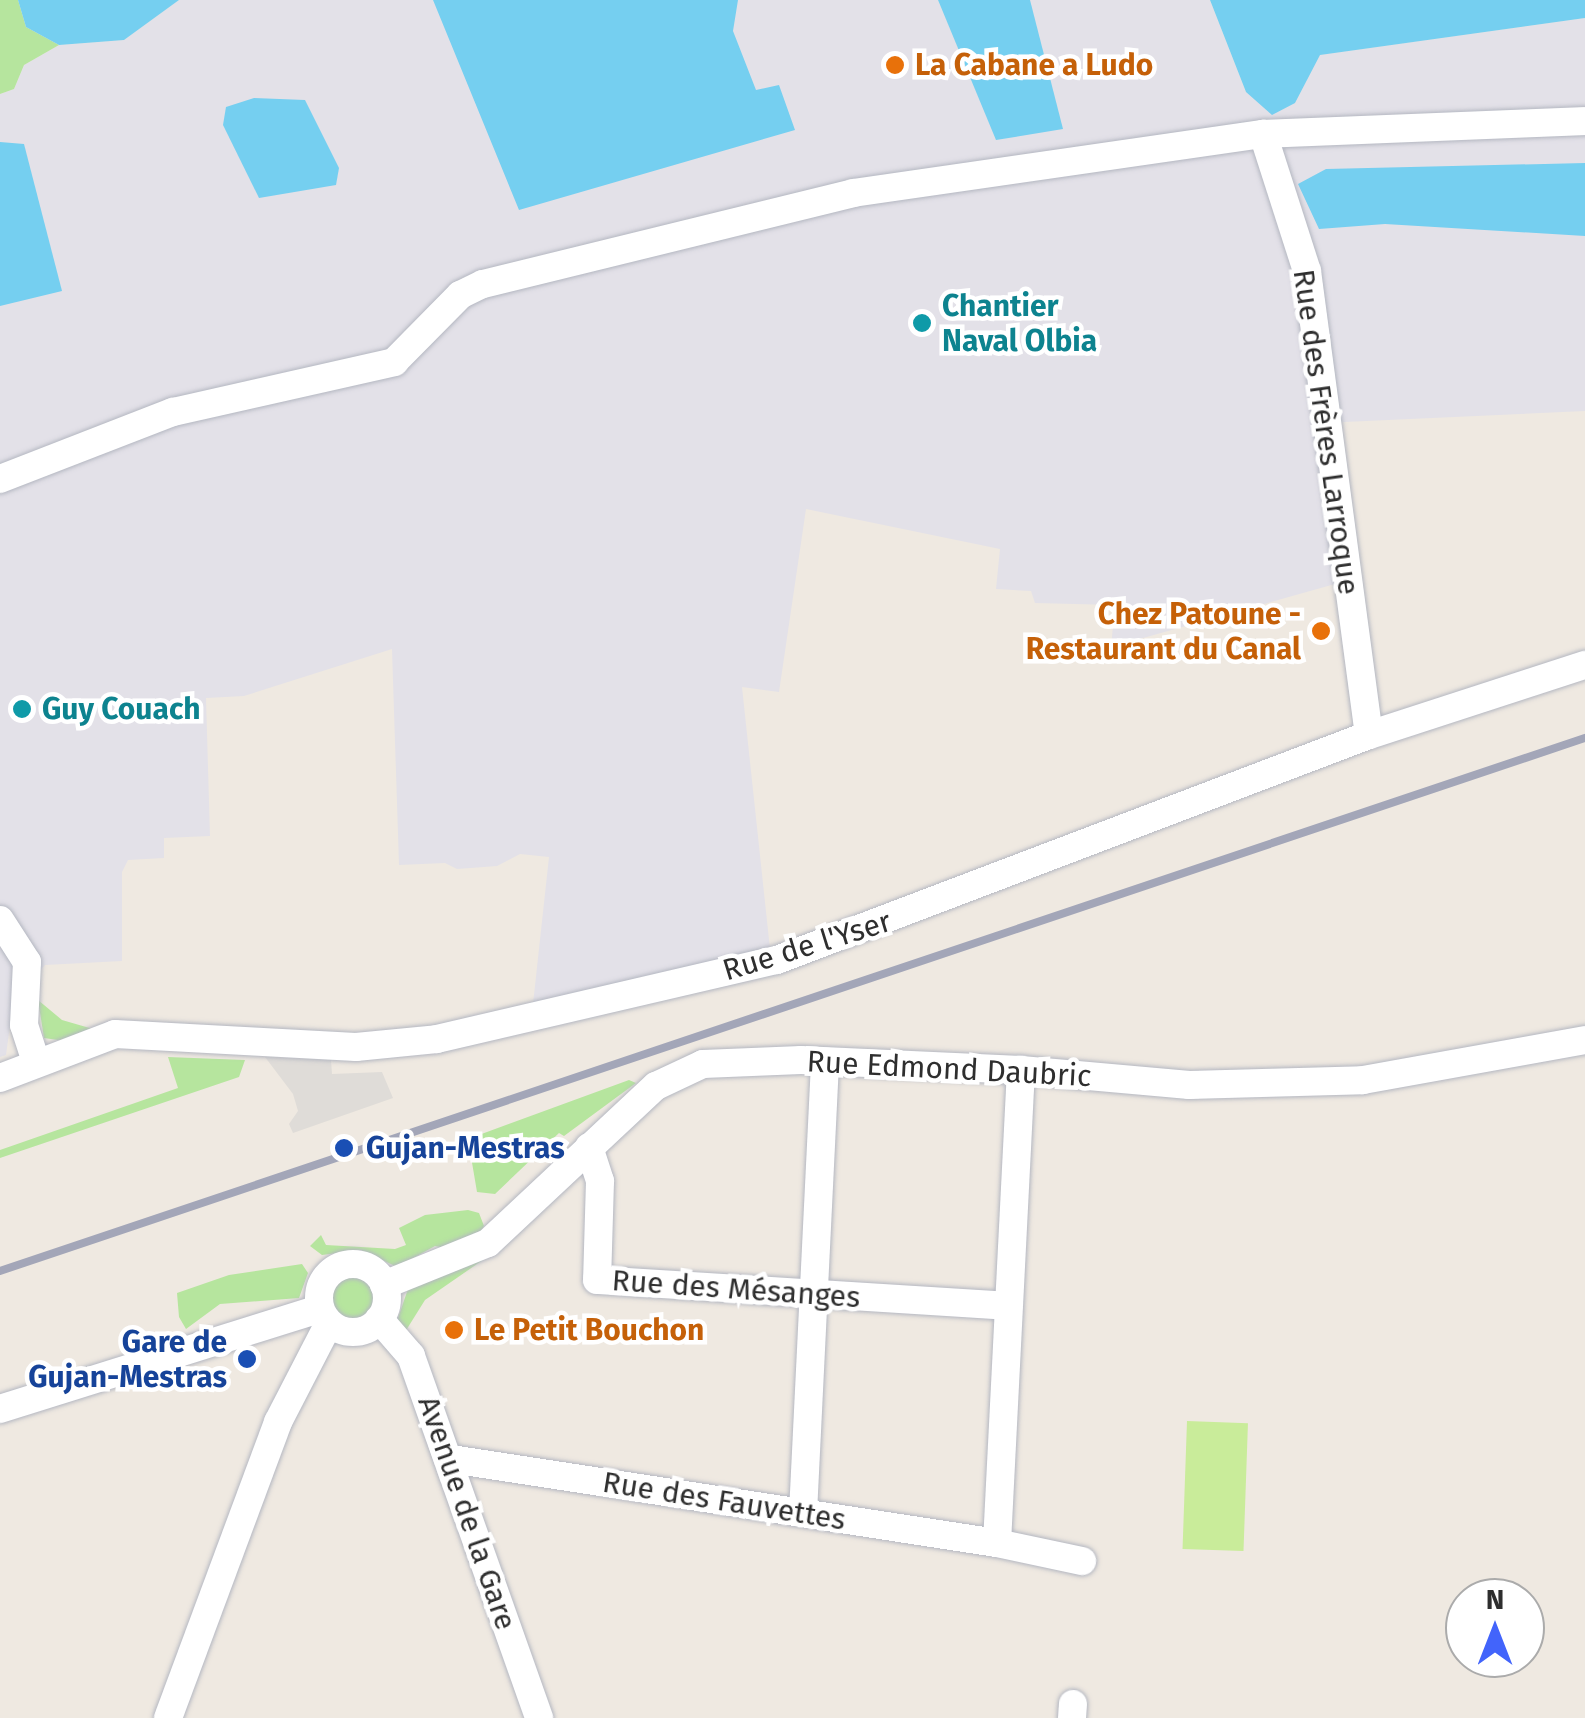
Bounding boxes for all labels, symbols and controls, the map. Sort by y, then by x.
place label: La Cabane a Ludo [915,47,1153,83]
marker: La Cabane a Ludo [884,54,906,76]
street label: Rue des Frères Larroque [1285,267,1367,597]
place label: Chantier Naval Olbia [942,288,1097,358]
marker: Chantier Naval Olbia [911,312,933,334]
place label: Chez Patoune - Restaurant du Canal [1026,596,1301,666]
marker: Chez Patoune - Restaurant du Canal [1310,620,1332,642]
place label: Guy Couach [42,691,201,727]
marker: Guy Couach [11,698,33,720]
street label: Rue de l'Yser [718,903,896,989]
street label: Rue Edmond Daubric [806,1044,1092,1094]
place label: Gujan-Mestras [366,1130,565,1166]
marker: Gujan-Mestras [331,1135,357,1161]
street label: Rue des Mésanges [611,1262,861,1316]
place label: Le Petit Bouchon [474,1312,704,1348]
marker: Le Petit Bouchon [443,1319,465,1341]
place label: Gare de Gujan-Mestras [28,1324,227,1394]
marker: Gare de Gujan-Mestras [236,1348,258,1370]
street label: Avenue de la Gare [410,1391,524,1635]
street label: Rue des Fauvettes [600,1464,848,1538]
north arrow [1445,1578,1545,1678]
text: N [1486,1583,1504,1616]

